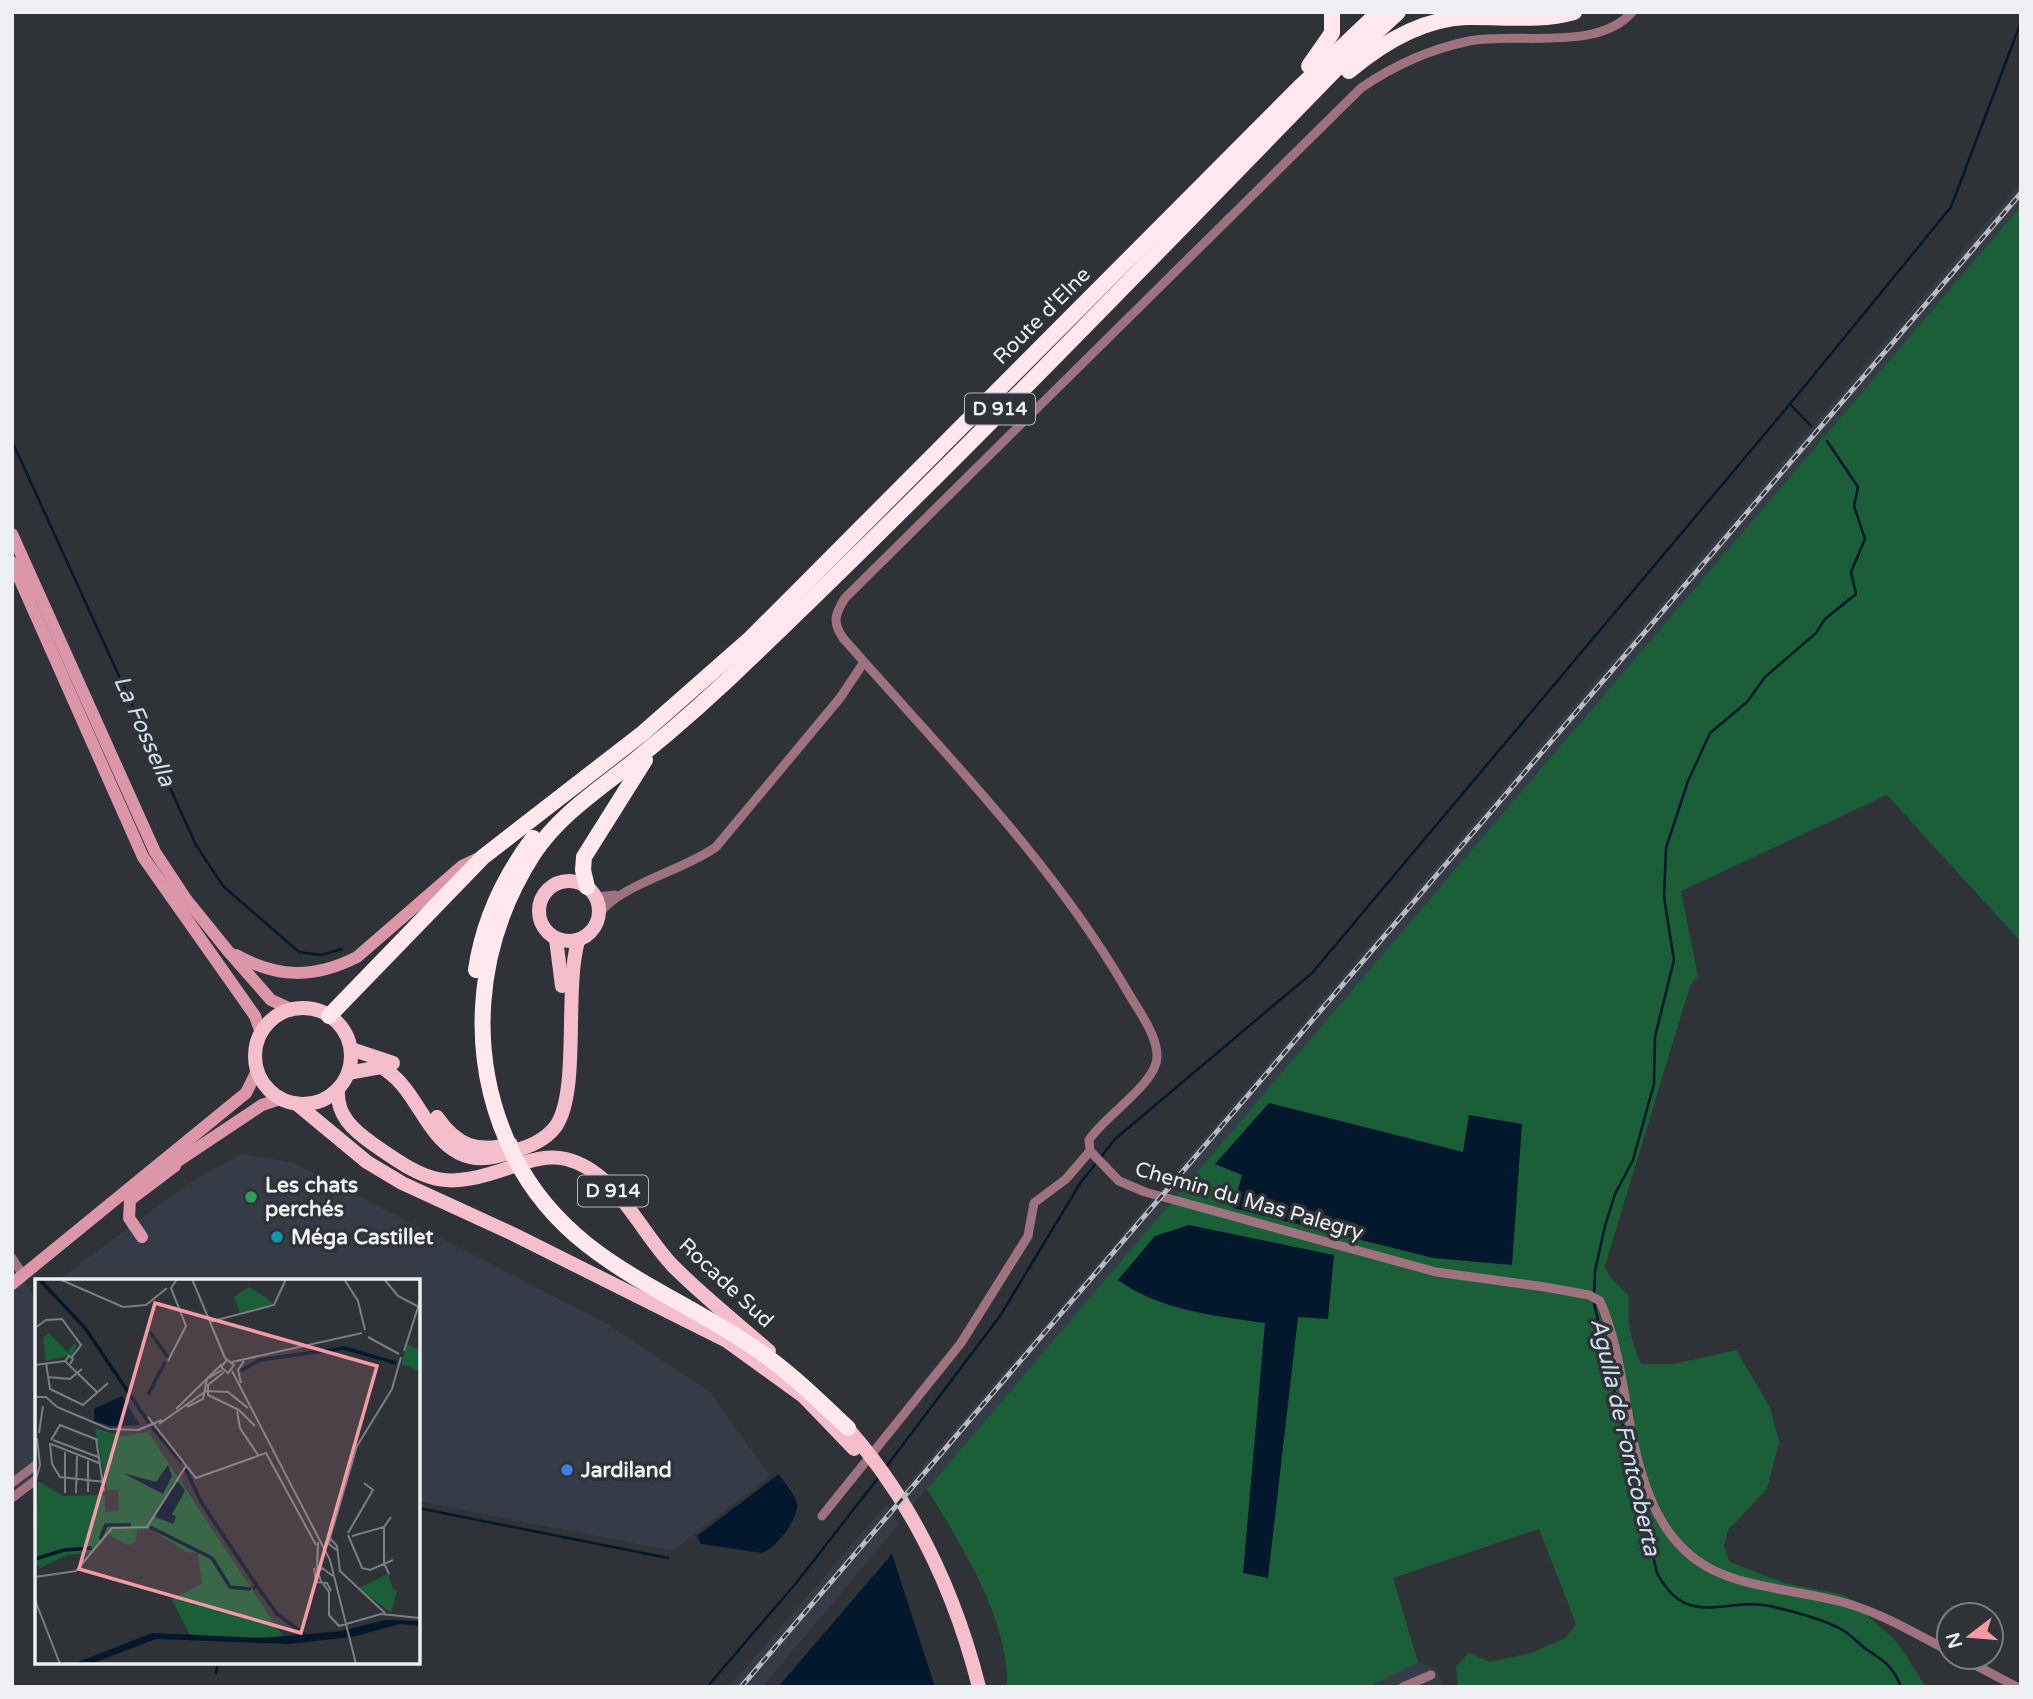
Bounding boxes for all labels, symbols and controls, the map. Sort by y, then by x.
street label: Route d'Elne [988,262,1096,370]
road number: D 914 [965,394,1035,424]
water label: La Fossella [107,671,181,792]
street label: Chemin du Mas Palegry [1132,1156,1366,1246]
place label: Les chats perchés [265,1173,358,1222]
road number: D 914 [578,1176,648,1206]
marker: Les chats perchés [243,1189,259,1205]
place label: Méga Castillet [291,1225,433,1250]
marker: Méga Castillet [269,1229,285,1245]
street label: Rocade Sud [674,1233,778,1333]
inset map [35,1279,420,1664]
water label: Agulla de Fontcoberta [1584,1316,1666,1560]
place label: Jardiland [580,1458,672,1483]
marker: Jardiland [559,1462,575,1478]
north arrow [1935,1601,2005,1671]
text: N [1942,1630,1967,1651]

